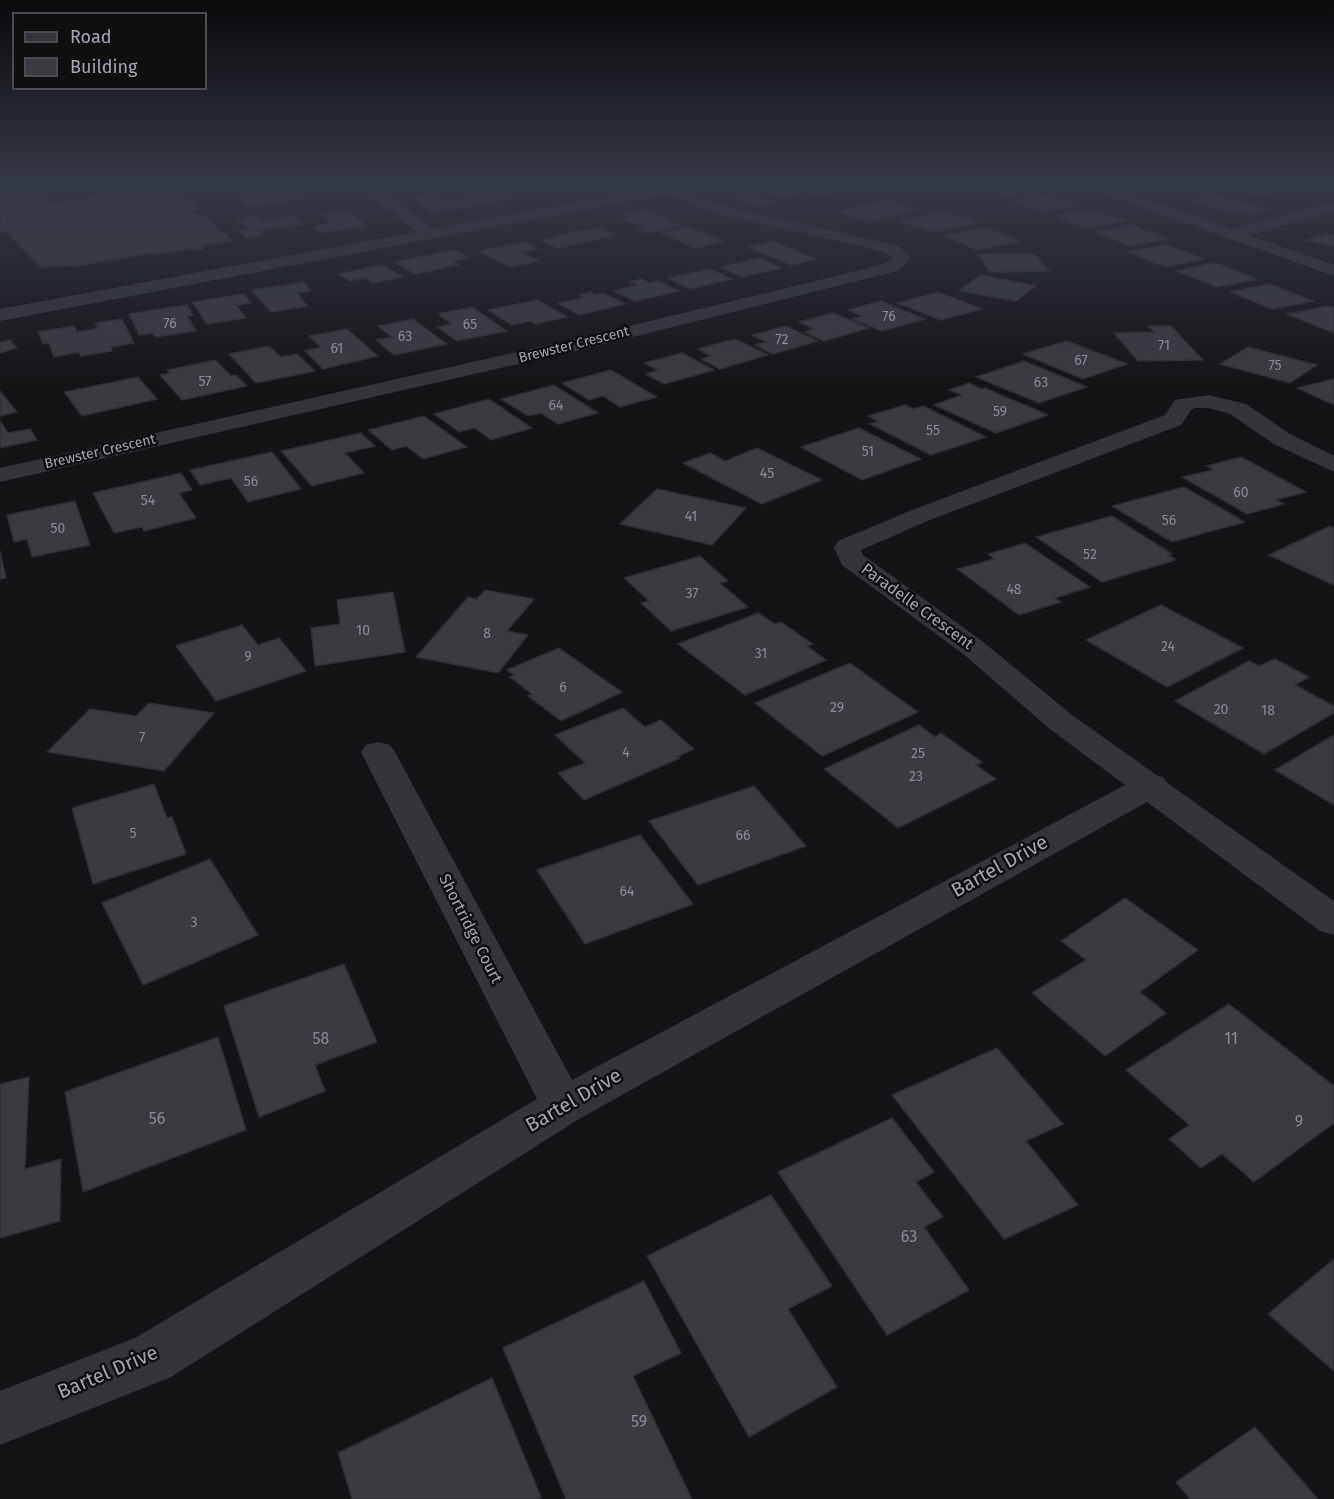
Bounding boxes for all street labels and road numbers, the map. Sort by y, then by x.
street label: Brewster Crescent [517,323,631,367]
street label: Brewster Crescent [43,431,157,473]
street label: Paradelle Crescent [857,560,977,654]
street label: Bartel Drive [948,831,1052,903]
street label: Shortridge Court [434,871,506,987]
street label: Bartel Drive [522,1064,626,1138]
street label: Bartel Drive [54,1341,162,1405]

